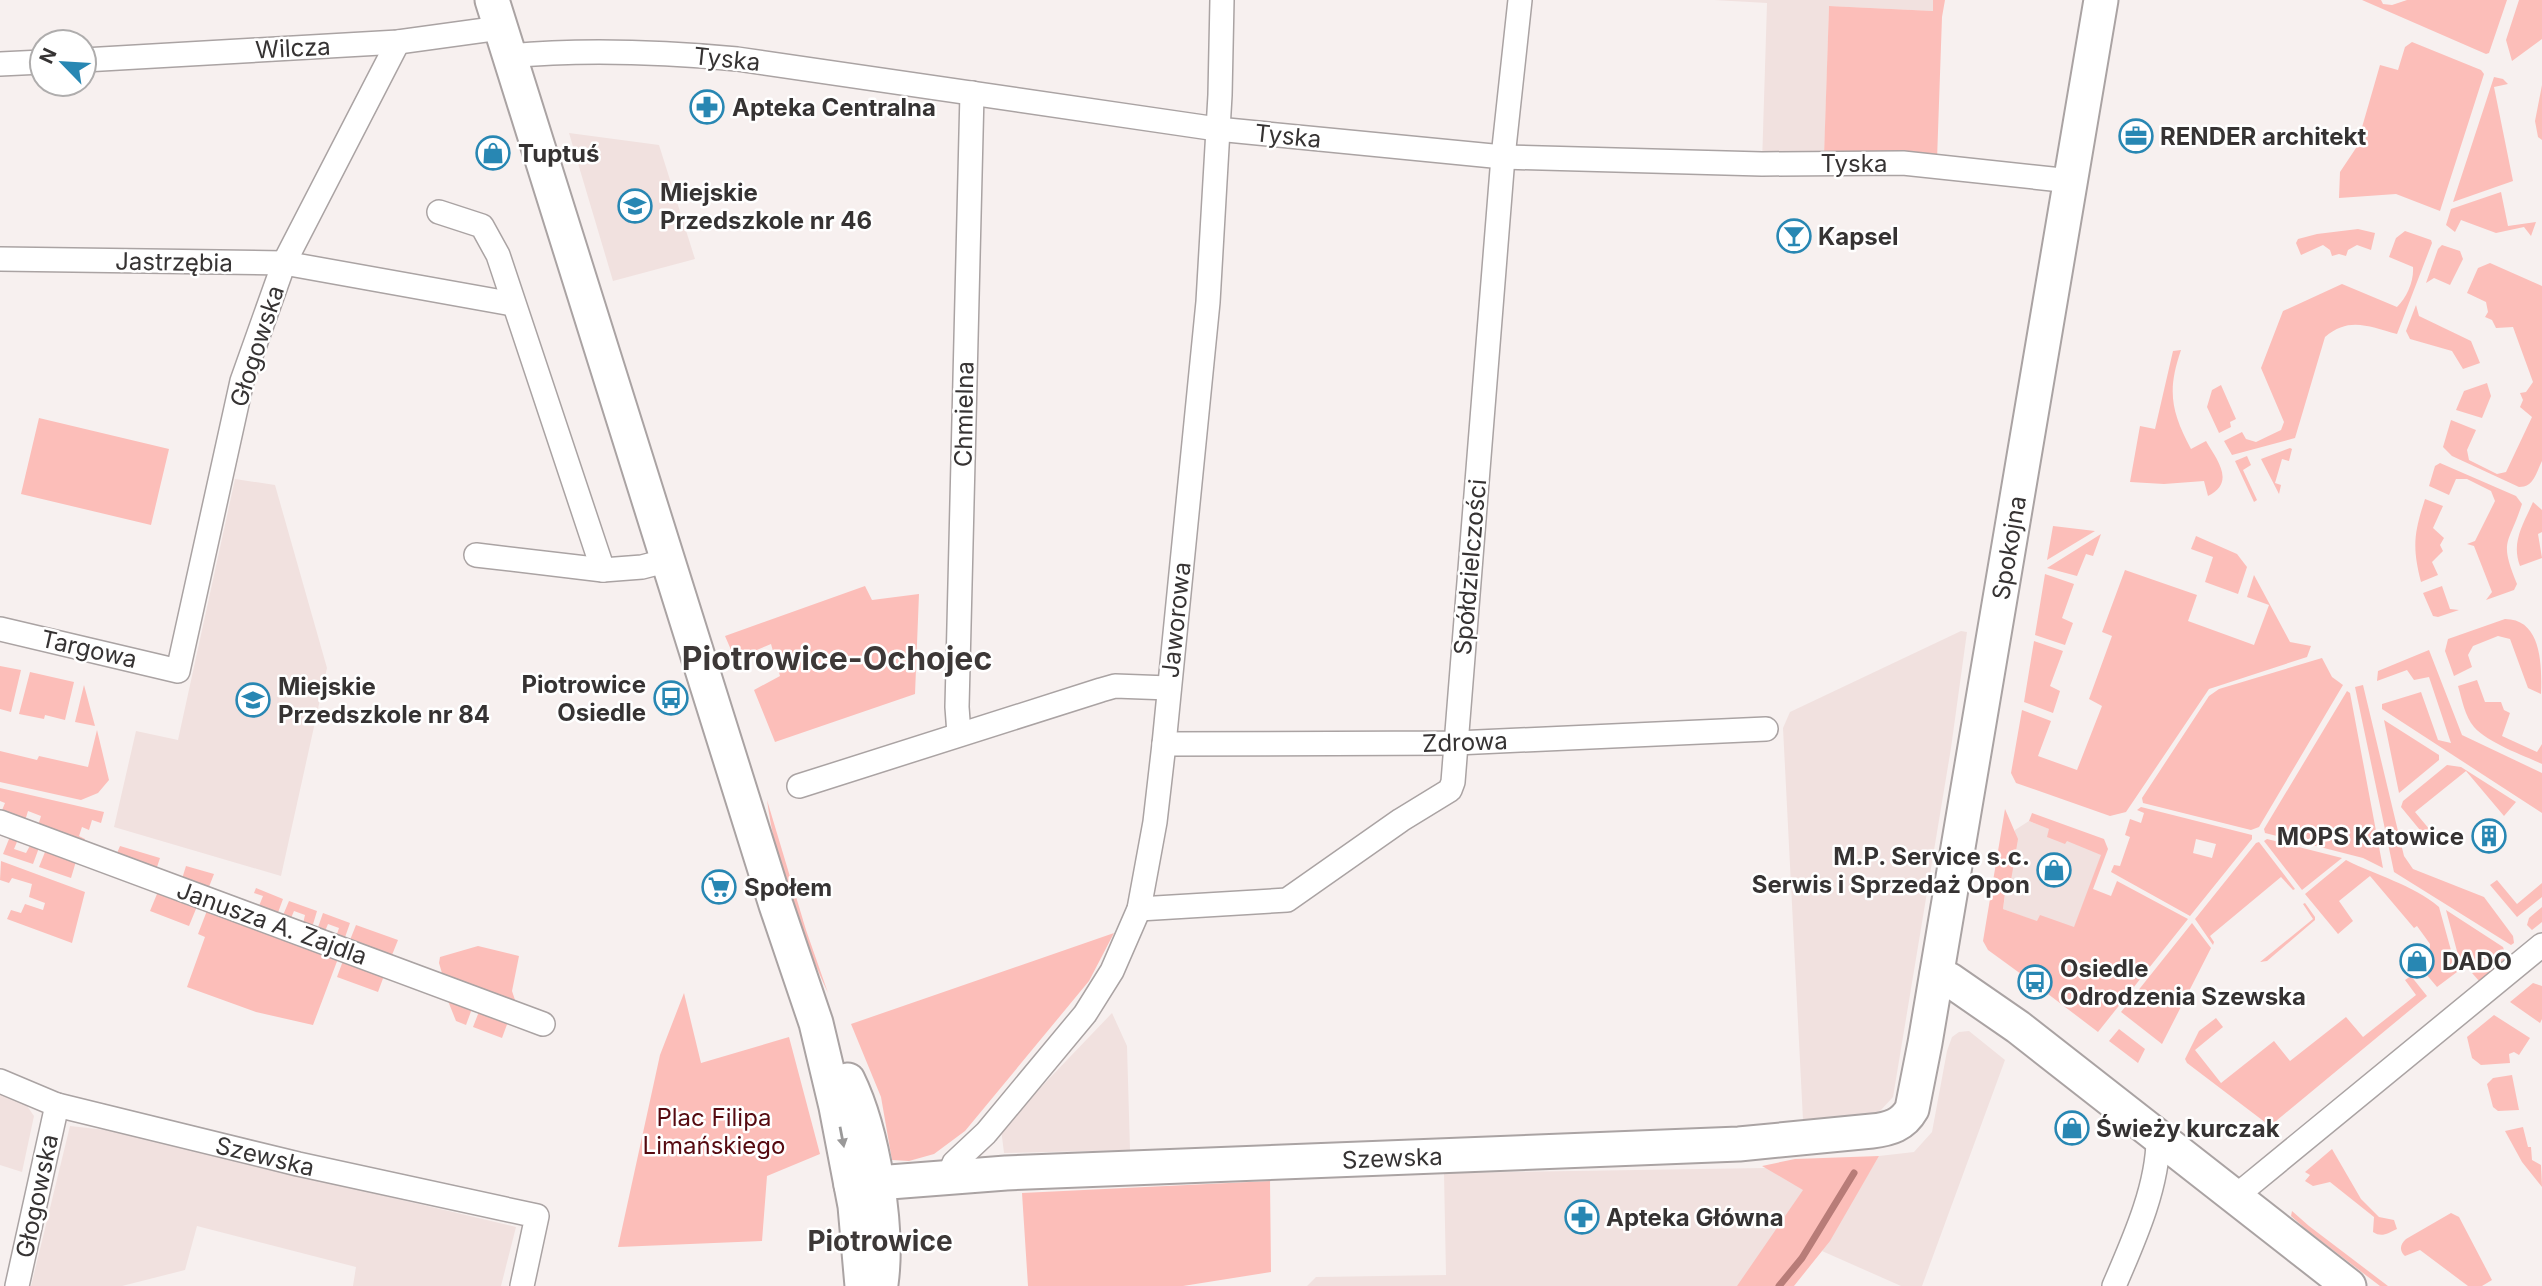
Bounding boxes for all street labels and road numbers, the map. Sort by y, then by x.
street label: Wilcza [255,32,331,64]
street label: Tyska [692,41,762,77]
street label: Tyska [1253,118,1323,154]
street label: Tyska [1821,149,1887,178]
street label: Jastrzębia [115,246,233,278]
street label: Głogowska [224,282,290,410]
street label: Chmielna [949,361,979,467]
street label: Spółdzielczości [1448,478,1492,656]
street label: Spokojna [1986,494,2032,602]
street label: Jaworowa [1155,561,1197,679]
street label: Targowa [38,624,140,674]
street label: Zdrowa [1422,726,1508,758]
street label: Janusza A. Zajdla [173,875,371,971]
street label: Szewska [213,1130,317,1182]
street label: Głogowska [10,1131,64,1261]
street label: Szewska [1341,1141,1443,1174]

